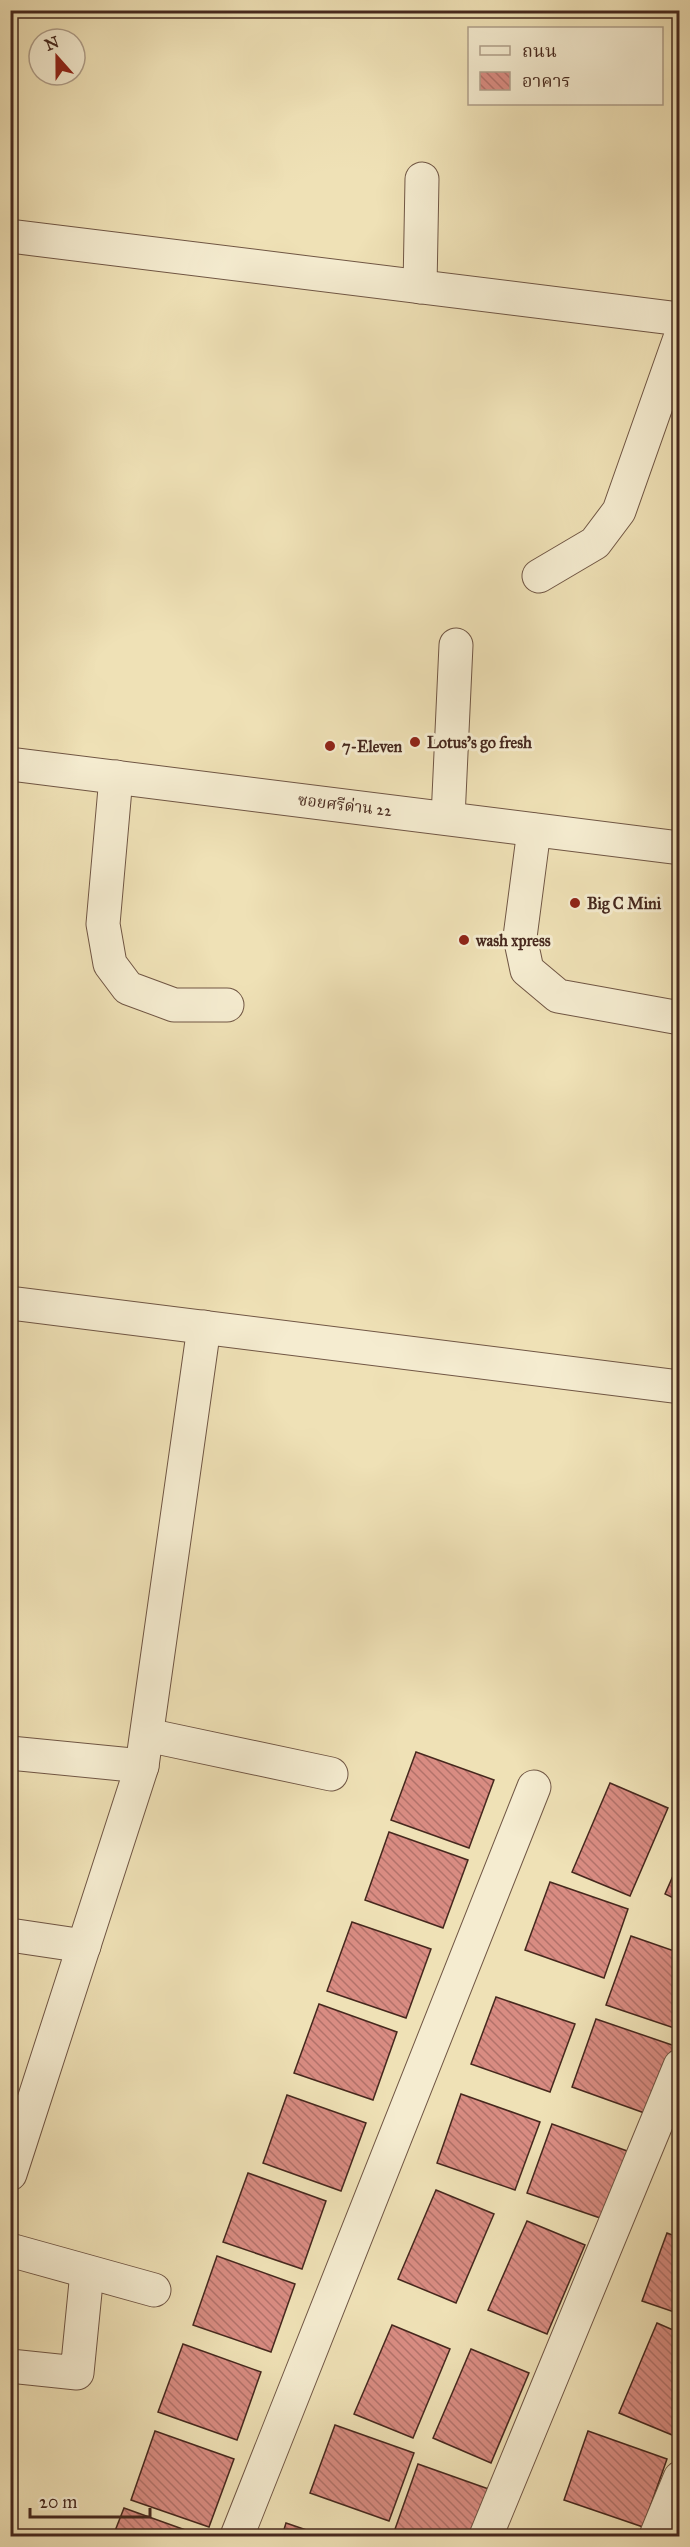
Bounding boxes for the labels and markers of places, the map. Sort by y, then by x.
place label: Lotus's go fresh [427,733,532,753]
marker: Lotus's go fresh [408,735,422,749]
place label: 7-Eleven [342,737,403,756]
marker: 7-Eleven [323,739,337,753]
place label: Big C Mini [587,894,662,914]
marker: Big C Mini [568,896,582,910]
place label: wash xpress [475,931,551,951]
marker: wash xpress [457,933,471,947]

